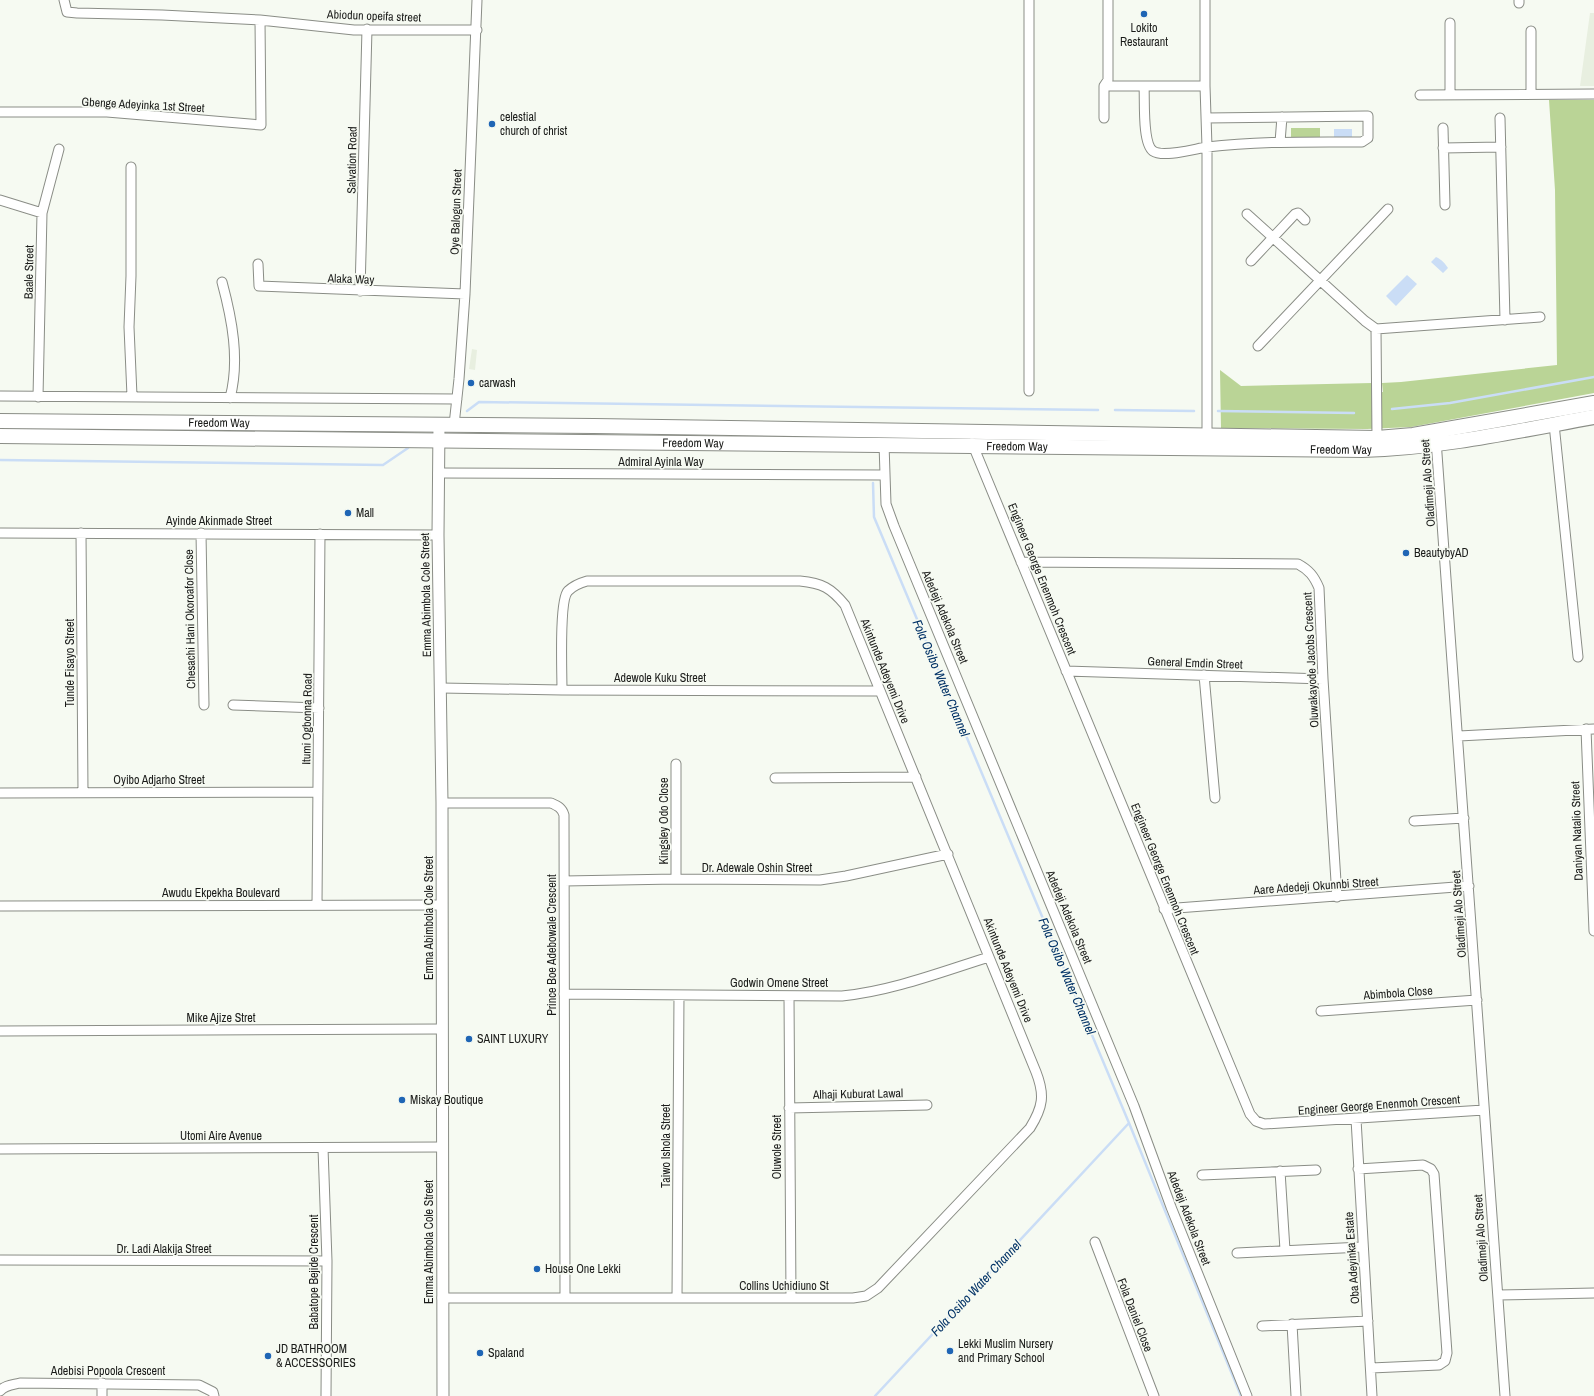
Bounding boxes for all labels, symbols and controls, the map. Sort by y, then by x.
street label: Abiodun opeifa street [326,6,422,26]
marker: Lokito Restaurant [1139,9,1149,19]
place label: Lokito Restaurant [1120,20,1168,50]
street label: Gbenge Adeyinka 1st Street [81,94,205,116]
place label: celestial church of christ [500,109,568,139]
marker: celestial church of christ [487,119,497,129]
street label: Salvation Road [343,126,361,194]
street label: Oye Balogun Street [447,169,466,255]
street label: Baale Street [21,245,37,299]
street label: Alaka Way [326,270,375,288]
place label: carwash [479,375,516,391]
marker: carwash [466,378,476,388]
street label: Freedom Way [188,415,250,431]
street label: Freedom Way [662,435,724,451]
street label: Freedom Way [986,438,1048,455]
street label: Oladimeji Alo Street [1417,439,1439,527]
street label: Freedom Way [1310,441,1372,458]
street label: Admiral Ayinla Way [617,454,704,470]
street label: Engineer George Enenmoh Crescent [1004,501,1080,658]
place label: Mall [356,505,374,521]
marker: Mall [343,508,353,518]
street label: Ayinde Akinmade Street [165,513,272,529]
street label: Emma Abimbola Cole Street [417,533,435,657]
place label: BeautybyAD [1414,545,1469,561]
marker: BeautybyAD [1401,548,1411,558]
street label: Chesachi Hani Okoroafor Close [181,549,199,689]
street label: Adedeji Adekola Street [918,567,972,666]
street label: Oluwakayode Jacobs Crescent [1299,592,1323,728]
street label: Akintunde Adeyemi Drive [856,615,913,726]
water label: Fola Osibo Water Channel [909,617,974,740]
street label: Tunde Fisayo Street [62,619,78,707]
street label: General Emdin Street [1147,653,1243,673]
street label: Adewole Kuku Street [613,670,706,686]
street label: Itumi Ogbonna Road [298,673,316,765]
street label: Oyibo Adjarho Street [113,772,205,788]
street label: Kingsley Odo Close [656,778,672,864]
street label: Daniyan Natalio Street [1567,781,1587,881]
street label: Engineer George Enenmoh Crescent [1127,801,1203,958]
street label: Emma Abimbola Cole Street [421,856,437,980]
street label: Dr. Adewale Oshin Street [702,860,813,876]
street label: Adedeji Adekola Street [1042,867,1096,966]
street label: Oladimeji Alo Street [1448,870,1470,958]
street label: Prince Boe Adebowale Crescent [544,874,560,1016]
street label: Aare Adedeji Okunnbi Street [1252,874,1379,898]
street label: Awudu Ekpekha Boulevard [161,885,280,901]
street label: Akintunde Adeyemi Drive [979,914,1036,1025]
water label: Fola Osibo Water Channel [1035,915,1100,1038]
street label: Godwin Omene Street [730,975,828,991]
street label: Abimbola Close [1362,983,1433,1003]
street label: Mike Ajize Stret [187,1010,256,1026]
place label: SAINT LUXURY [477,1031,549,1047]
marker: SAINT LUXURY [464,1034,474,1044]
street label: Alhaji Kuburat Lawal [812,1085,903,1103]
street label: Engineer George Enenmoh Crescent [1297,1091,1461,1119]
place label: Miskay Boutique [410,1092,483,1108]
marker: Miskay Boutique [397,1095,407,1105]
street label: Taiwo Ishola Street [658,1104,674,1188]
street label: Oluwole Street [769,1114,785,1179]
street label: Utomi Aire Avenue [180,1128,262,1144]
street label: Adedeji Adekola Street [1163,1167,1215,1268]
street label: Emma Abimbola Cole Street [421,1180,437,1304]
street label: Oladimeji Alo Street [1470,1194,1492,1282]
street label: Oba Adeyinka Estate [1341,1211,1363,1305]
street label: Babatope Bejide Crescent [306,1214,322,1329]
water label: Fola Osibo Water Channel [927,1236,1025,1340]
street label: Dr. Ladi Alakija Street [116,1241,212,1257]
place label: House One Lekki [545,1261,621,1277]
marker: House One Lekki [532,1264,542,1274]
street label: Fola Daniel Close [1114,1276,1156,1354]
street label: Collins Uchidiuno St [739,1278,829,1294]
place label: Lekki Muslim Nursery and Primary School [958,1336,1053,1366]
place label: JD BATHROOM & ACCESSORIES [276,1341,356,1371]
place label: Spaland [488,1345,524,1361]
marker: Lekki Muslim Nursery and Primary School [945,1346,955,1356]
marker: Spaland [475,1348,485,1358]
marker: JD BATHROOM & ACCESSORIES [263,1351,273,1361]
street label: Adebisi Popoola Crescent [50,1363,165,1379]

